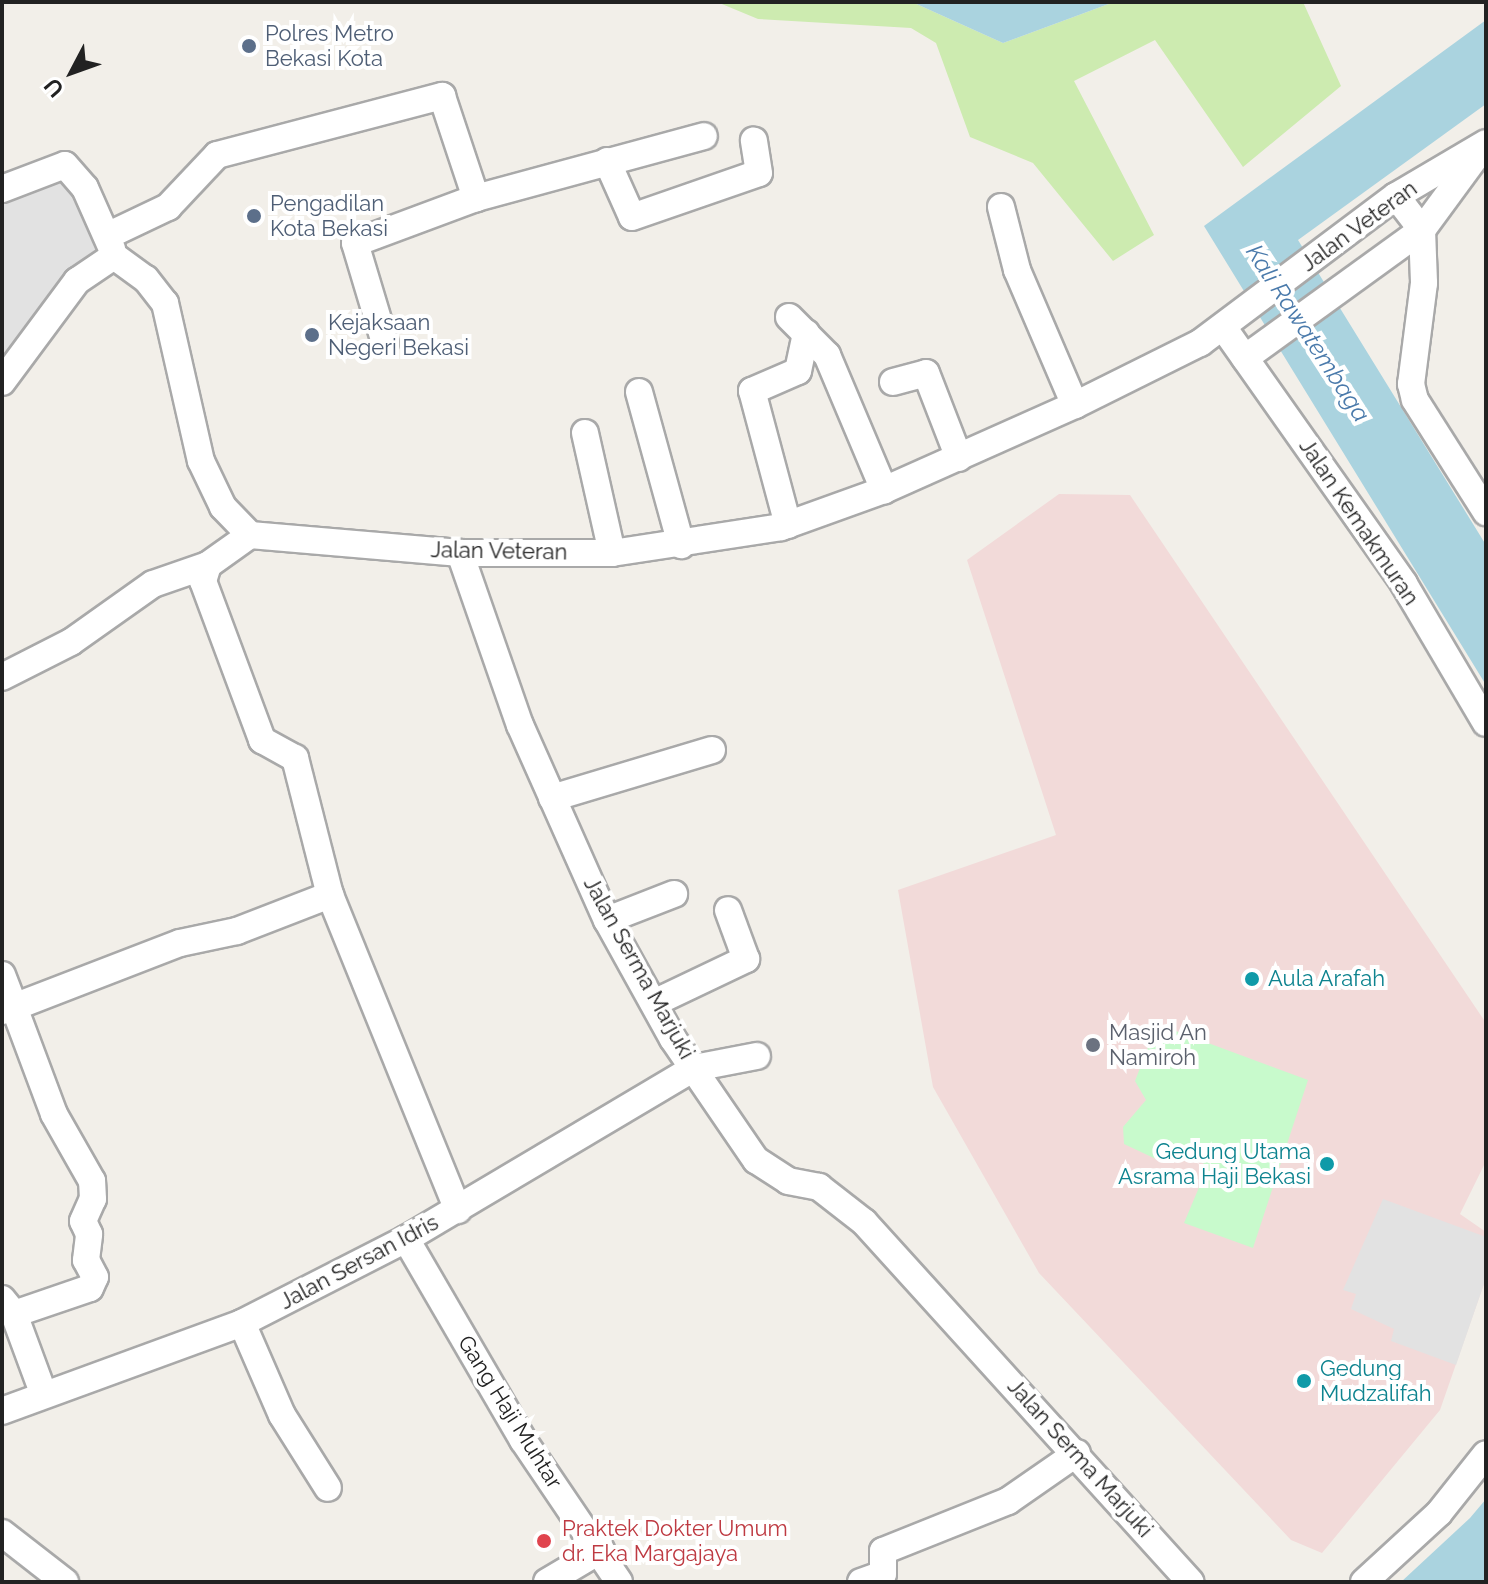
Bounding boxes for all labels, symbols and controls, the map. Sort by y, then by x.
place label: Polres Metro Bekasi Kota [265,20,394,72]
north arrow [32,32,112,112]
marker: Polres Metro Bekasi Kota [240,37,258,55]
text: U [39,73,69,103]
street label: Jalan Veteran [1296,175,1422,277]
place label: Pengadilan Kota Bekasi [270,190,388,242]
marker: Pengadilan Kota Bekasi [245,207,263,225]
water label: Kali Rawatembaga [1240,239,1376,427]
place label: Kejaksaan Negeri Bekasi [328,309,469,360]
marker: Kejaksaan Negeri Bekasi [303,326,321,344]
street label: Jalan Kemakmuran [1294,434,1424,610]
street label: Jalan Veteran [430,537,568,565]
street label: Jalan Serma Marjuki [578,872,700,1064]
place label: Aula Arafah [1268,966,1386,992]
marker: Aula Arafah [1243,970,1261,988]
place label: Masjid An Namiroh [1109,1019,1208,1070]
marker: Masjid An Namiroh [1084,1036,1102,1054]
place label: Gedung Utama Asrama Haji Bekasi [1118,1138,1311,1190]
marker: Gedung Utama Asrama Haji Bekasi [1318,1155,1336,1173]
street label: Jalan Sersan Idris [275,1209,443,1315]
street label: Gang Haji Muhtar [452,1331,568,1493]
place label: Gedung Mudzalifah [1320,1355,1432,1406]
marker: Gedung Mudzalifah [1295,1372,1313,1390]
street label: Jalan Serma Marjuki [1002,1373,1158,1543]
place label: Praktek Dokter Umum dr. Eka Margajaya [562,1515,788,1566]
marker: Praktek Dokter Umum dr. Eka Margajaya [533,1530,555,1552]

